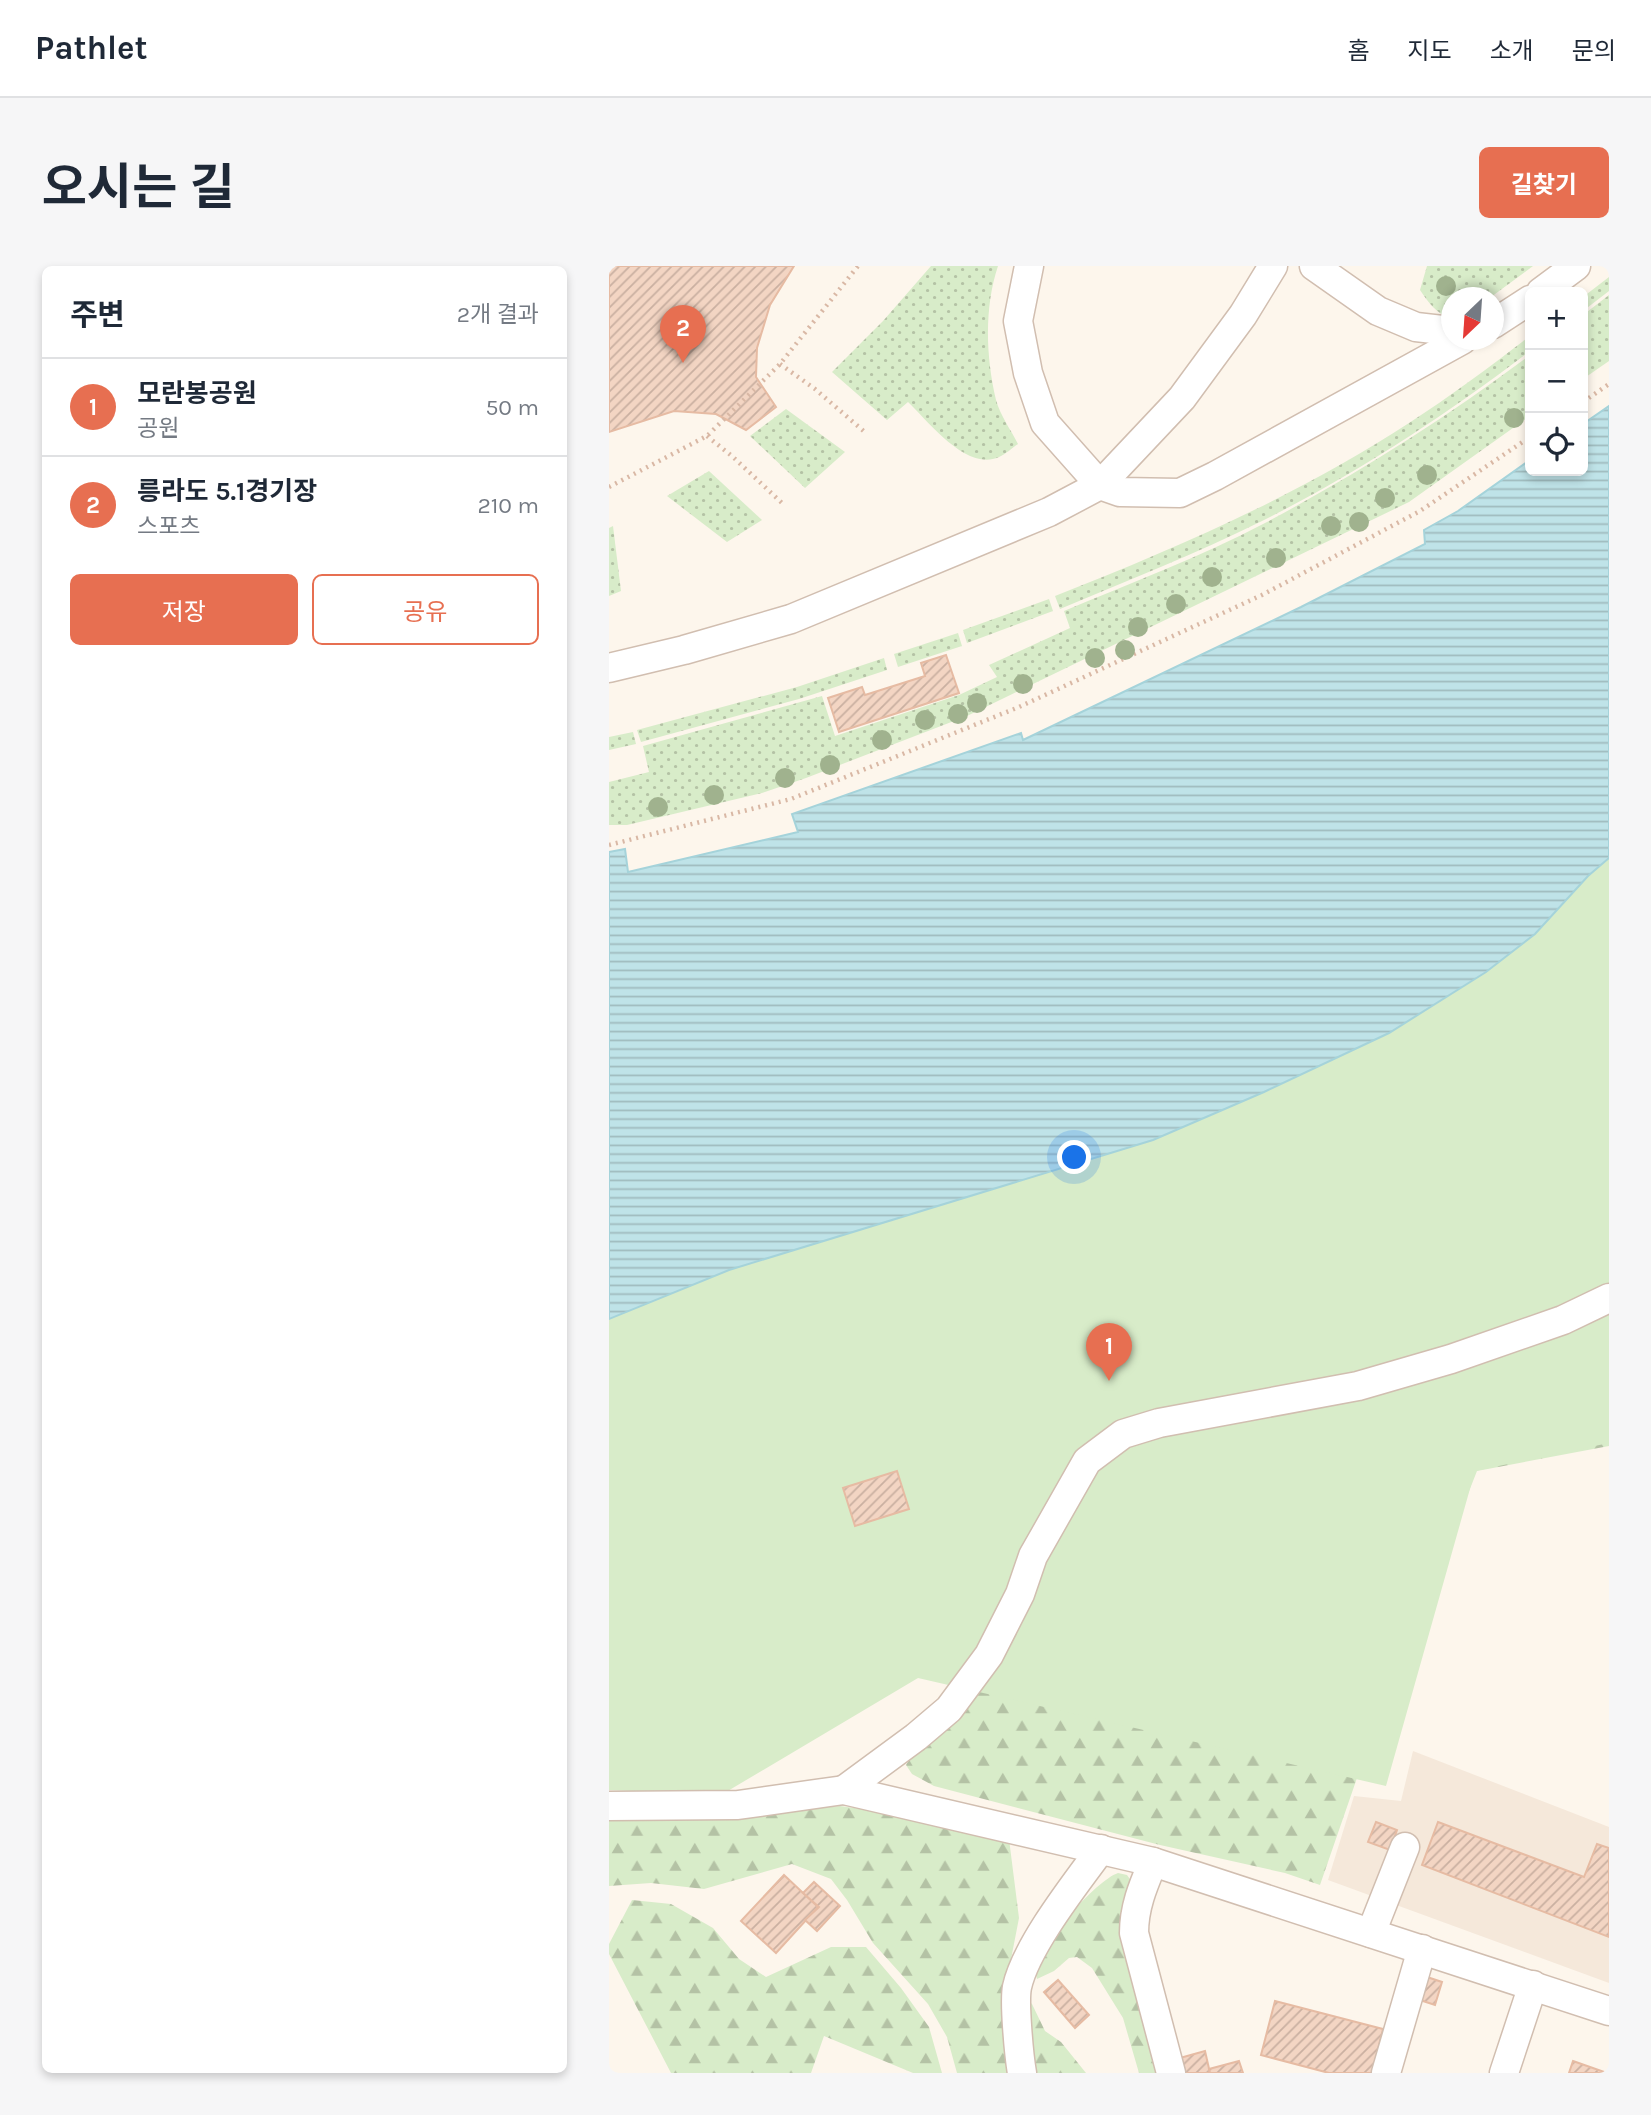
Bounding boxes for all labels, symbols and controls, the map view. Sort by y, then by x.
text: Pathlet [35,29,148,67]
text: 홈 [1347,37,1369,65]
text: 지도 [1407,37,1452,65]
text: 소개 [1490,37,1534,65]
text: 문의 [1572,37,1616,65]
button: 길찾기 [1479,147,1609,218]
text: 오시는 길 [42,159,235,216]
north arrow [1441,287,1504,350]
map controls [1525,287,1588,476]
button: + [1525,287,1588,350]
text: 주변 [70,297,125,333]
text: 2개 결과 [457,301,539,328]
pin: 2 [660,305,706,363]
button: − [1525,350,1588,413]
text: 모란봉공원 [137,378,257,409]
text: 1 [89,394,97,421]
text: 50 m [485,394,539,421]
button: locate [1525,413,1588,476]
text: 공원 [137,415,179,442]
text: 릉라도 5.1경기장 [137,476,317,507]
text: 2 [86,492,100,519]
text: 210 m [477,492,539,519]
text: 스포츠 [137,513,200,540]
button: 저장 [70,574,298,645]
button: 공유 [312,574,539,645]
your location [1057,1140,1091,1174]
pin: 1 [1086,1323,1132,1381]

